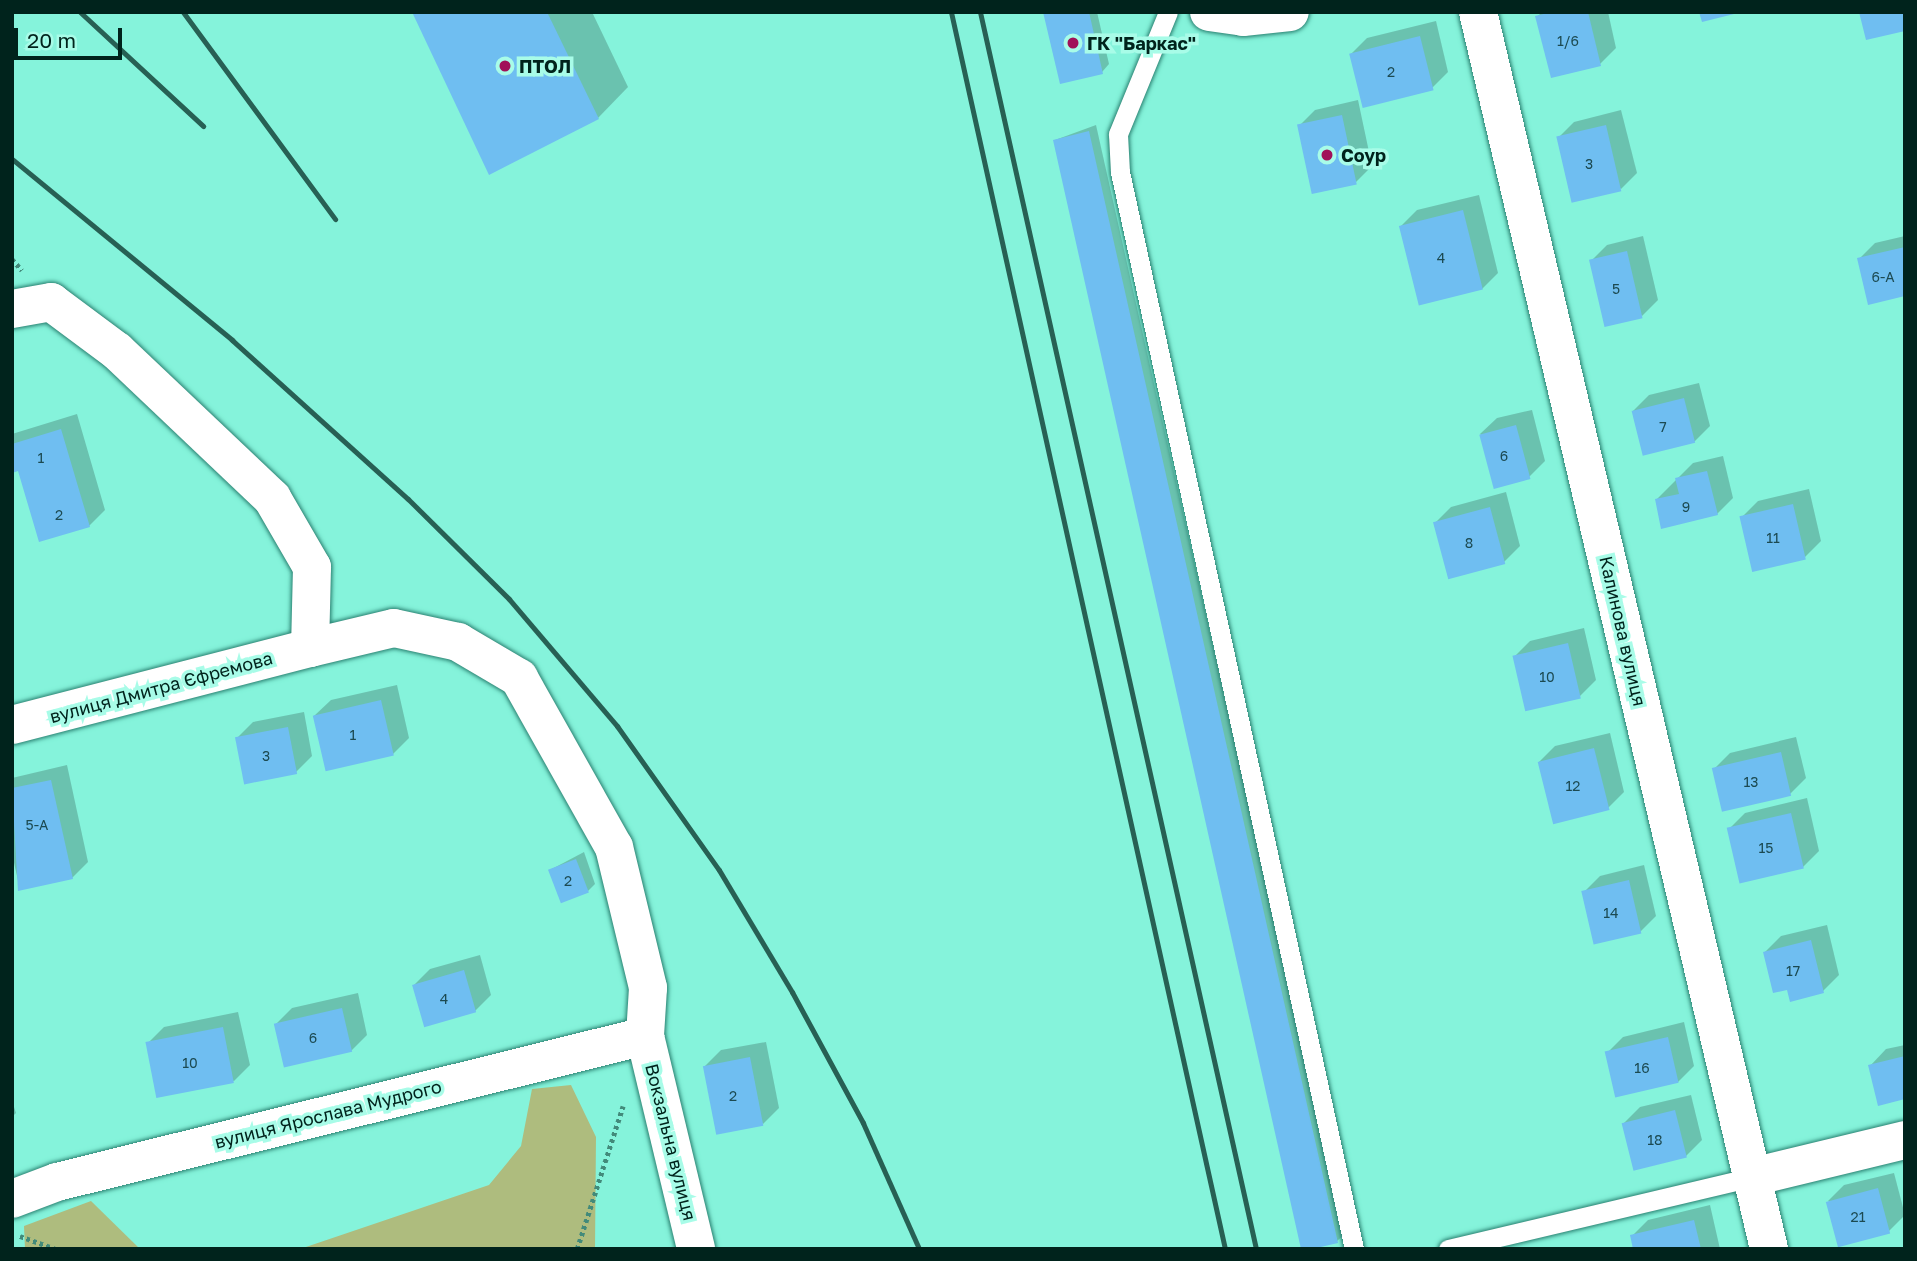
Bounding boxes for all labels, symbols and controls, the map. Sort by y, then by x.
scale bar [18,14,126,58]
text: 20 m [27,27,76,53]
place label: ГК "Баркас" [1087,32,1196,54]
house number: 1/6 [1557,33,1579,49]
marker: ГК "Баркас" [1065,35,1081,51]
place label: ПТОЛ [519,55,571,77]
marker: ПТОЛ [497,58,513,74]
house number: 2 [1387,64,1395,80]
place label: Соур [1341,144,1386,166]
marker: Соур [1319,147,1335,163]
house number: 3 [1585,156,1593,172]
house number: 4 [1437,250,1445,266]
house number: 6-А [1871,269,1895,285]
house number: 5 [1612,281,1620,297]
house number: 7 [1659,419,1667,435]
house number: 6 [1500,448,1508,464]
house number: 1 [38,450,44,466]
house number: 9 [1682,499,1690,515]
house number: 2 [55,507,63,523]
house number: 11 [1766,530,1780,546]
house number: 8 [1465,535,1473,551]
street label: Калинова вулиця [1595,554,1651,708]
street label: вулиця Дмитра Єфремова [47,647,275,727]
house number: 10 [1539,669,1555,685]
house number: 1 [350,727,356,743]
house number: 3 [262,748,270,764]
house number: 13 [1744,774,1758,790]
house number: 12 [1566,778,1580,794]
house number: 5-А [26,817,48,833]
house number: 15 [1759,840,1773,856]
house number: 2 [564,873,572,889]
house number: 14 [1603,905,1619,921]
house number: 17 [1786,963,1800,979]
house number: 4 [440,991,448,1007]
house number: 6 [309,1030,317,1046]
house number: 10 [182,1055,198,1071]
house number: 16 [1634,1060,1650,1076]
street label: Вокзальна вулиця [641,1061,701,1223]
street label: вулиця Ярослава Мудрого [212,1075,444,1153]
house number: 2 [729,1088,737,1104]
house number: 18 [1647,1132,1663,1148]
house number: 21 [1851,1209,1865,1225]

